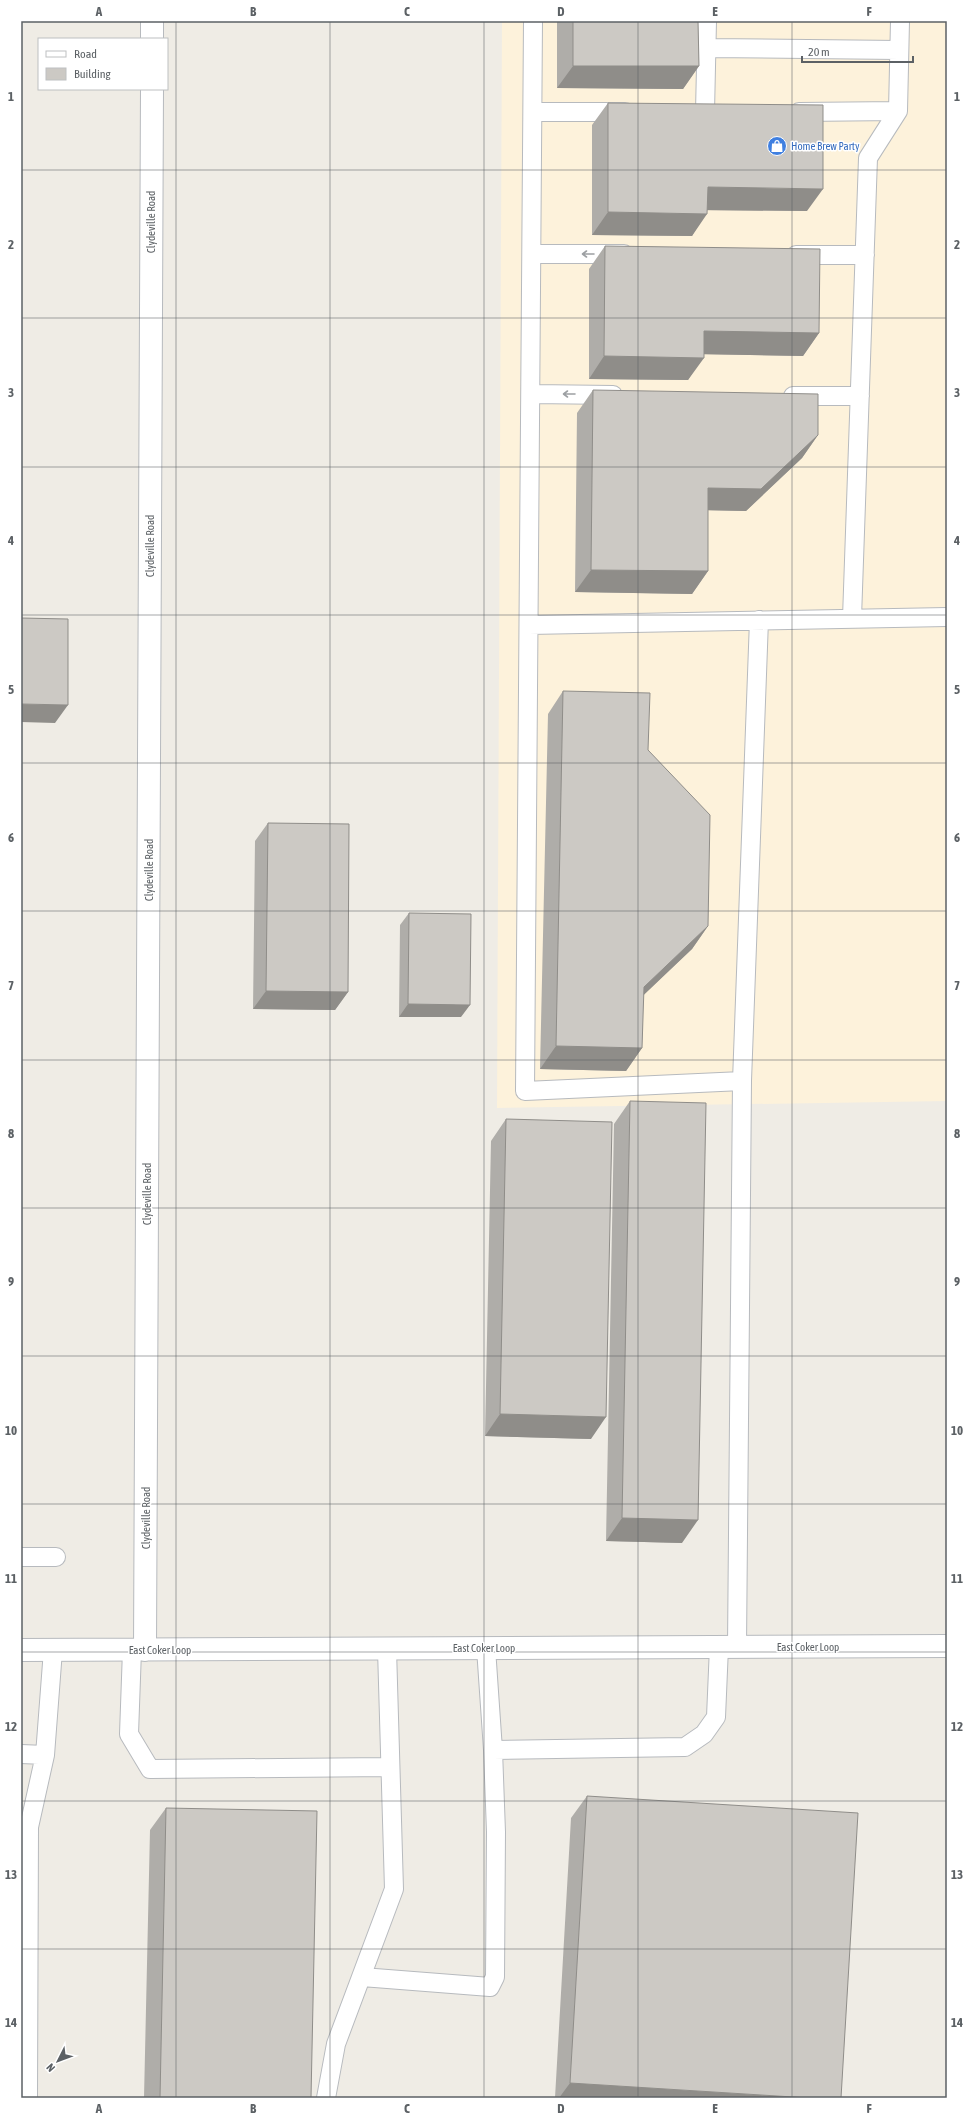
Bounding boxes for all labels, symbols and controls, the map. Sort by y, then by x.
text: A [95,4,103,19]
text: B [250,4,257,19]
text: C [404,4,410,19]
text: D [557,4,565,19]
text: E [712,4,718,19]
text: F [866,4,872,19]
legend [38,38,168,90]
scale bar [802,38,913,64]
text: 20 m [808,45,830,59]
text: Road [74,47,97,61]
text: Building [74,67,112,81]
text: 1 [8,89,14,104]
text: 1 [954,89,960,104]
shop icon: Home Brew Party [766,135,788,157]
place label: Home Brew Party [791,140,860,152]
street label: Clydeville Road [145,191,157,253]
text: 2 [8,237,14,252]
text: 2 [954,237,960,252]
one-way arrow [582,250,595,258]
text: 3 [8,385,14,400]
text: 3 [954,385,960,400]
one-way arrow [563,390,576,398]
street label: Clydeville Road [144,515,156,577]
text: 4 [7,533,14,548]
text: 4 [953,533,960,548]
text: 5 [8,682,14,697]
text: 5 [954,682,960,697]
text: 6 [8,830,14,845]
text: 6 [954,830,960,845]
street label: Clydeville Road [143,839,155,901]
text: 7 [8,978,14,993]
text: 7 [954,978,960,993]
text: 8 [8,1126,14,1141]
text: 8 [954,1126,960,1141]
street label: Clydeville Road [141,1163,153,1225]
text: 9 [8,1274,14,1289]
text: 9 [954,1274,960,1289]
text: 10 [5,1423,17,1438]
text: 10 [951,1423,963,1438]
street label: Clydeville Road [140,1487,152,1549]
text: 11 [5,1571,17,1586]
text: 11 [951,1571,963,1586]
street label: East Coker Loop [777,1641,839,1653]
street label: East Coker Loop [453,1642,515,1654]
street label: East Coker Loop [129,1644,191,1656]
text: 12 [5,1719,17,1734]
text: 12 [951,1719,963,1734]
text: 13 [5,1867,17,1882]
text: 13 [951,1867,963,1882]
text: 14 [5,2015,17,2030]
text: 14 [951,2015,963,2030]
north arrow [38,2041,78,2081]
text: N [44,2061,57,2074]
text: A [95,2101,103,2116]
text: B [250,2101,257,2116]
text: C [404,2101,410,2116]
text: D [557,2101,565,2116]
text: E [712,2101,718,2116]
text: F [866,2101,872,2116]

